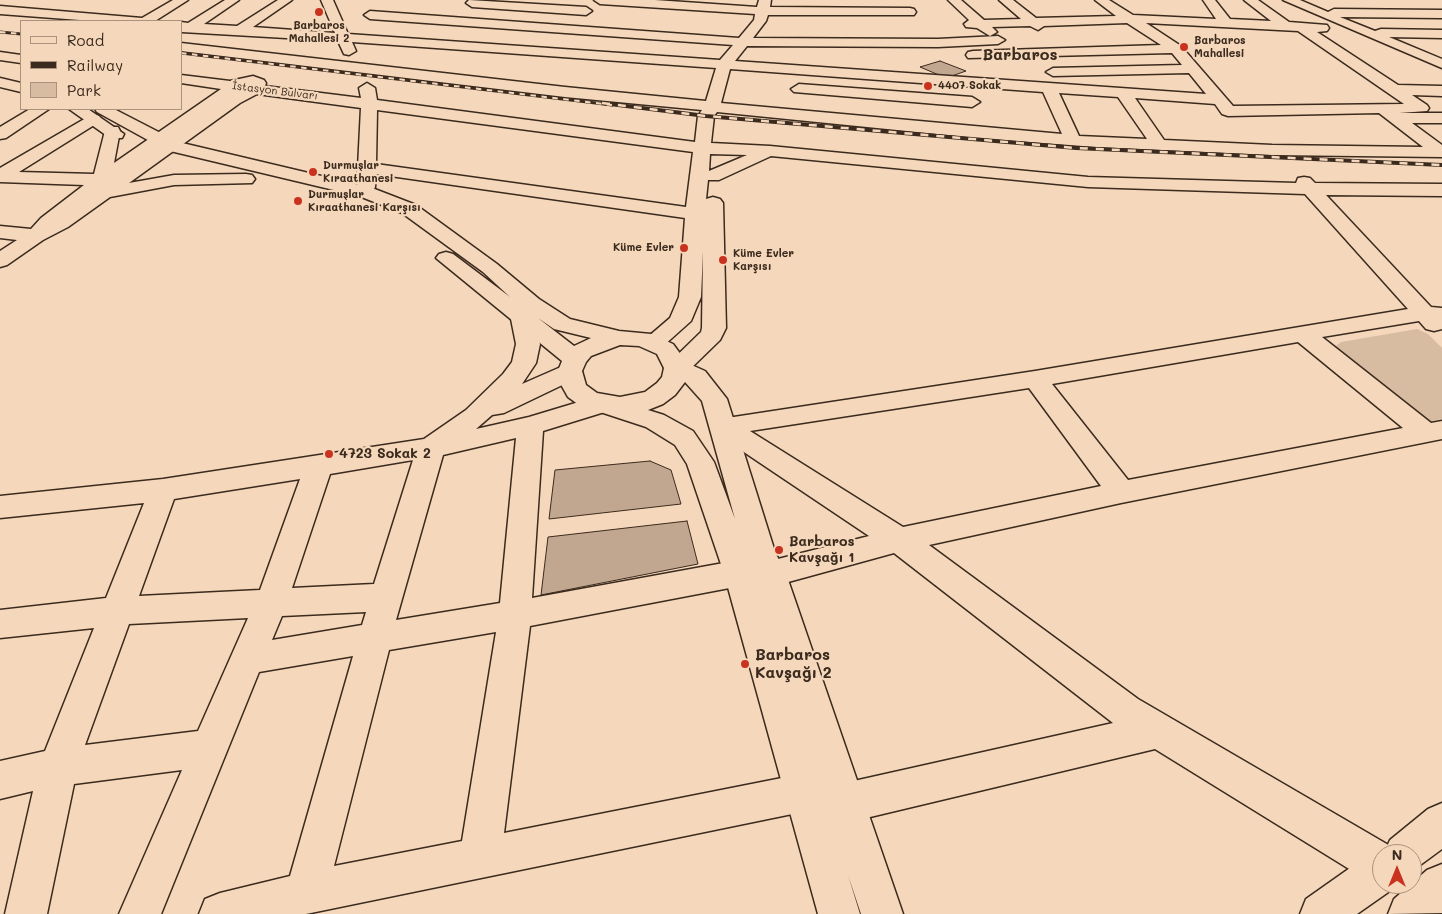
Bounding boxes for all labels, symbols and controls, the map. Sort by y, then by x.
marker: Barbaros Mahallesi 2 [313,6,325,18]
place label: Barbaros Mahallesi 2 [289,19,349,45]
legend [20,20,182,110]
text: Road [67,30,104,50]
place label: Barbaros Mahallesi [1194,34,1246,60]
marker: Barbaros Mahallesi [1178,41,1190,53]
district label: Barbaros [982,45,1058,65]
text: Railway [67,55,123,75]
street label: İstasyon Bulvarı [231,79,319,103]
place label: 4407 Sokak [938,79,1001,93]
text: Park [67,80,101,100]
marker: 4407 Sokak [922,80,934,92]
place label: Durmuşlar Kıraathanesi [323,159,393,185]
marker: Durmuşlar Kıraathanesi [307,166,319,178]
place label: Durmuşlar Kıraathanesi Karşısı [308,188,421,214]
marker: Durmuşlar Kıraathanesi Karşısı [292,195,304,207]
place label: Küme Evler [613,241,674,255]
marker: Küme Evler [678,242,690,254]
place label: Küme Evler Karşısı [733,247,794,273]
marker: Küme Evler Karşısı [717,254,729,266]
place label: 4723 Sokak 2 [339,446,431,462]
marker: 4723 Sokak 2 [323,448,335,460]
place label: Barbaros Kavşağı 1 [789,534,855,566]
marker: Barbaros Kavşağı 1 [773,544,785,556]
place label: Barbaros Kavşağı 2 [755,645,832,683]
marker: Barbaros Kavşağı 2 [739,658,751,670]
north arrow [1372,844,1422,894]
text: N [1392,845,1402,864]

